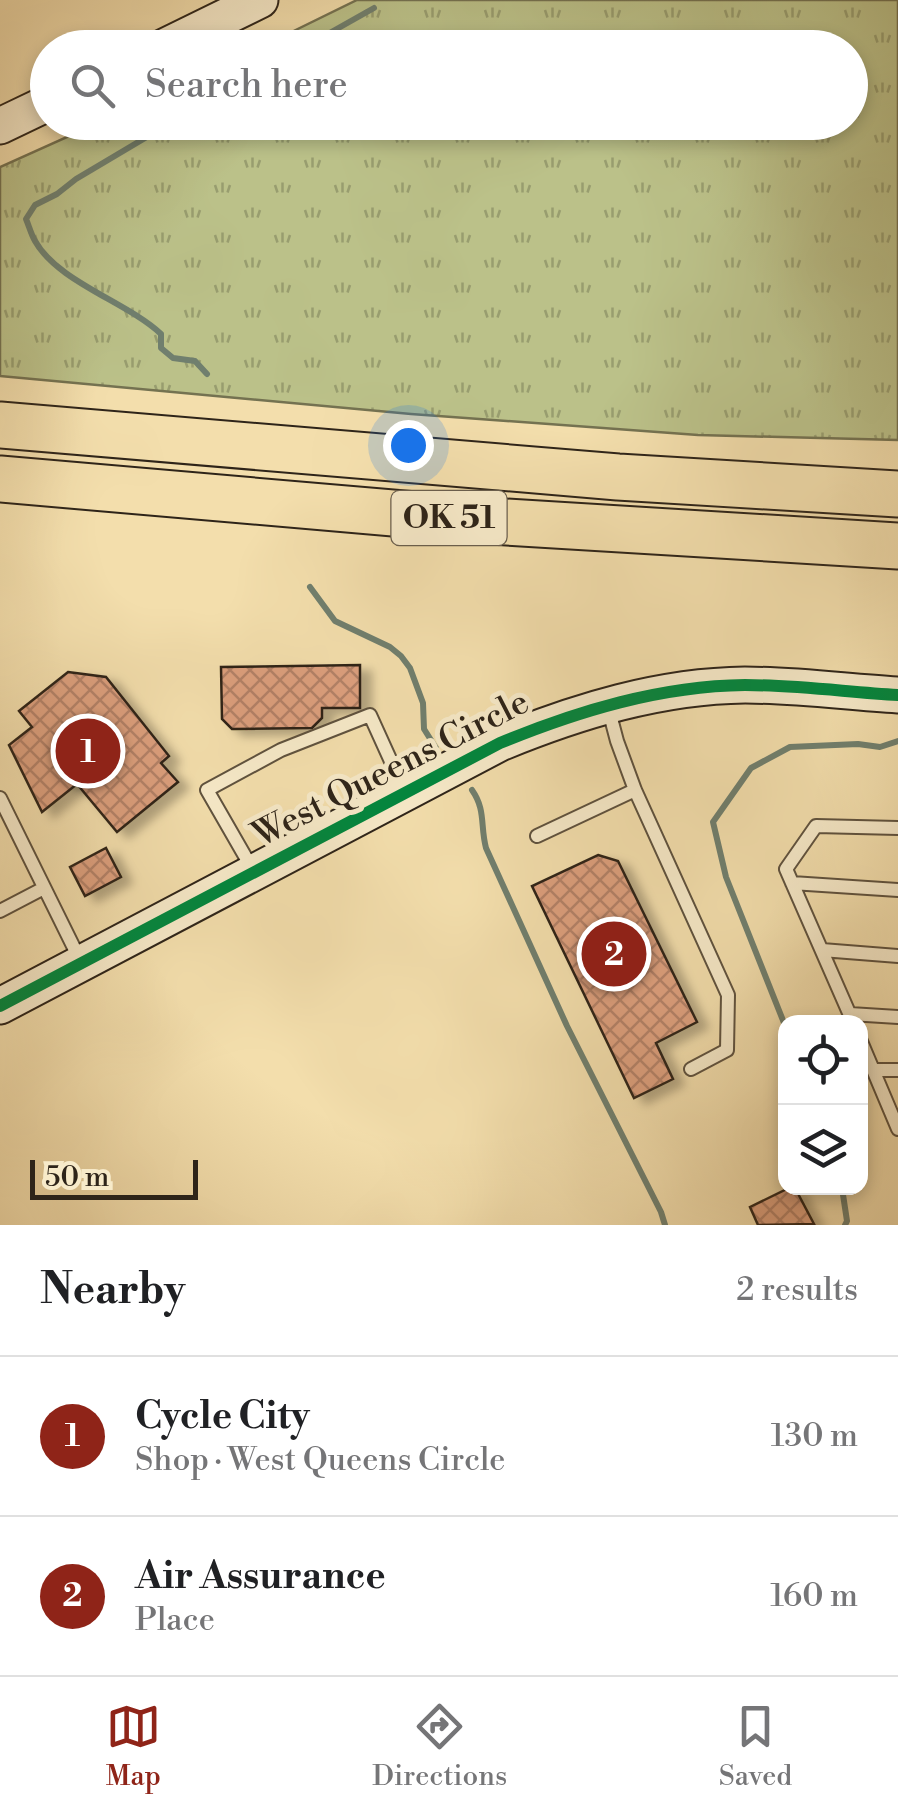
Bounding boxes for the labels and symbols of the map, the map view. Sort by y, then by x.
your location [383,420,434,471]
road number: OK 51 [392,491,506,545]
street label: West Queens Circle [245,681,536,858]
pin: 1 [56,714,120,788]
pin: 2 [582,916,646,992]
scale bar [30,1155,198,1200]

